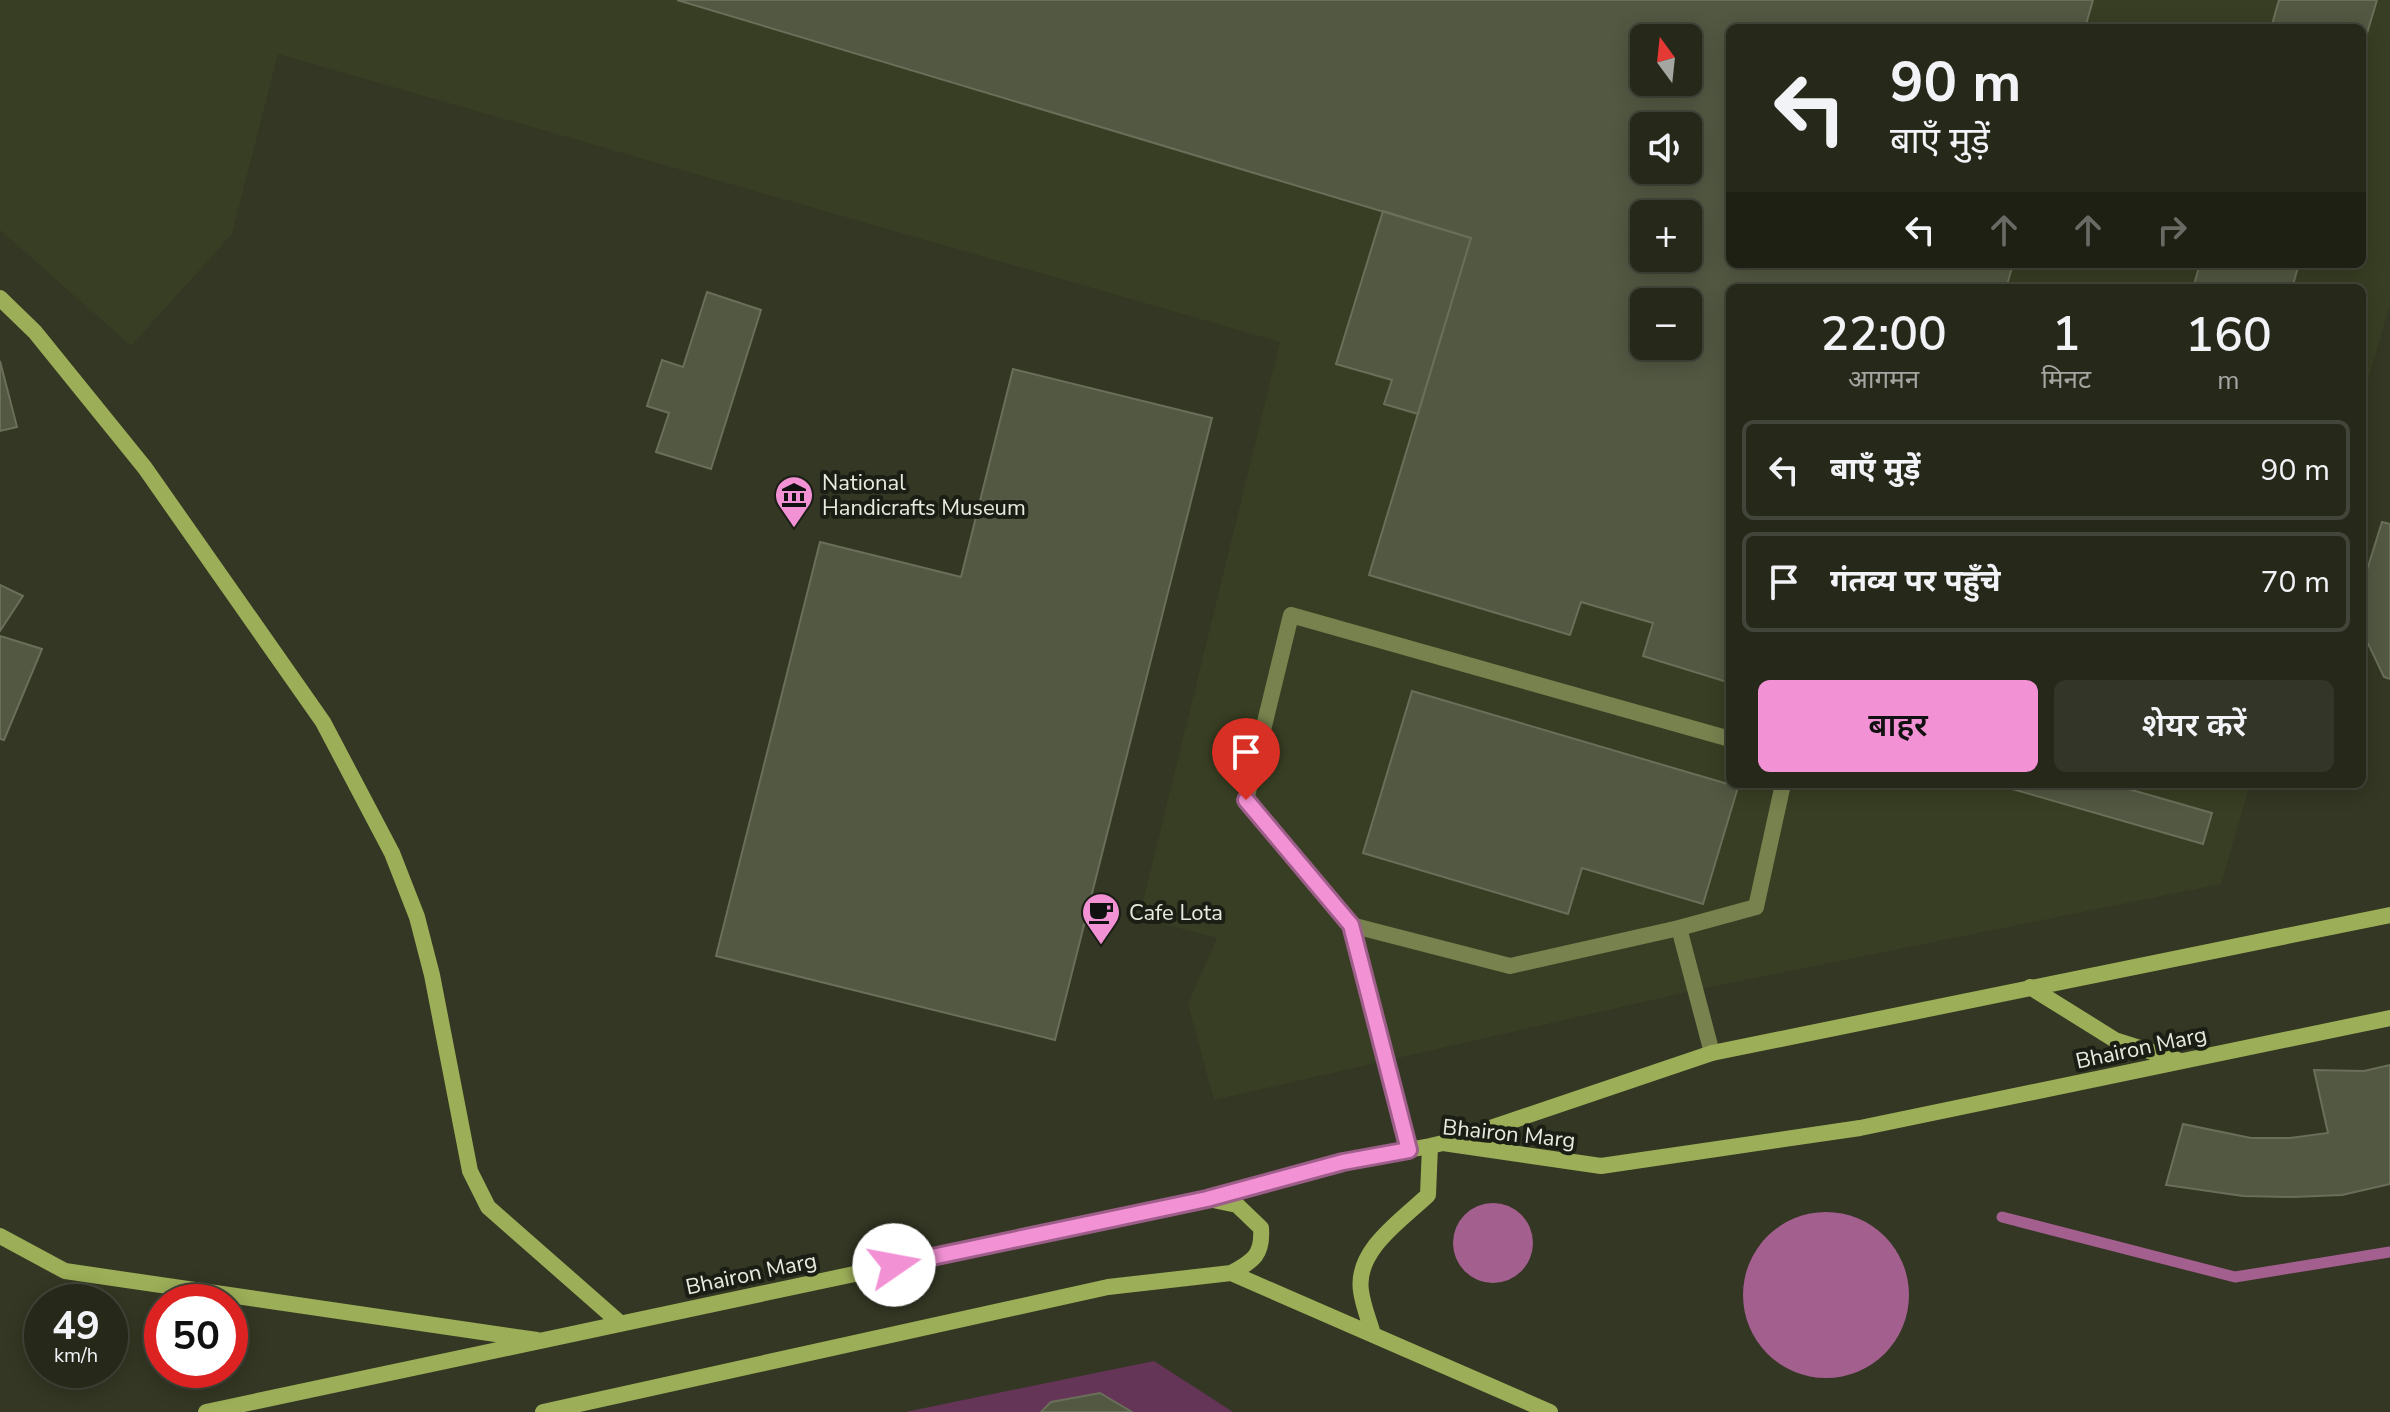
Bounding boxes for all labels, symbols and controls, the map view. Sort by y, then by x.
north arrow [1630,24,1702,96]
map controls [1630,24,1702,360]
text: 90 m [1890,44,2021,121]
icon: left [1758,56,1862,160]
button: sound [1630,112,1702,184]
text: बाएँ मुड़ें [1890,117,1990,166]
button: + [1630,200,1702,272]
icon: left [1898,208,1942,252]
icon: ahead [1982,208,2026,252]
icon: ahead [2066,208,2110,252]
icon: right [2150,208,2194,252]
button: − [1630,288,1702,360]
text: 22:00 [1820,301,1947,367]
text: 1 [2052,301,2080,367]
text: 160 [2185,302,2272,368]
text: आगमन [1848,362,1919,397]
text: मिनट [2041,362,2091,397]
text: m [2217,363,2240,398]
icon: left [1762,448,1806,492]
text: बाएँ मुड़ें [1830,449,1920,490]
text: 90 m [2261,450,2330,491]
place label: National Handicrafts Museum [822,468,1026,523]
museum icon: National Handicrafts Museum [773,474,815,529]
icon: arrive [1762,560,1806,604]
text: गंतव्य पर पहुँचे [1830,561,2000,602]
text: 70 m [2261,562,2330,603]
button: बाहर [1758,680,2038,772]
button: शेयर करें [2054,680,2334,772]
pin [1212,718,1280,800]
icon: arrive [1224,730,1268,774]
cafe icon: Cafe Lota [1080,891,1122,946]
place label: Cafe Lota [1129,898,1223,928]
street label: Bhairon Marg [2073,1019,2210,1077]
street label: Bhairon Marg [1441,1112,1577,1156]
position arrow [852,1223,936,1307]
street label: Bhairon Marg [683,1245,820,1303]
speed limit sign: 50 [144,1284,248,1388]
text: 49 [52,1299,100,1353]
text: km/h [54,1342,98,1369]

